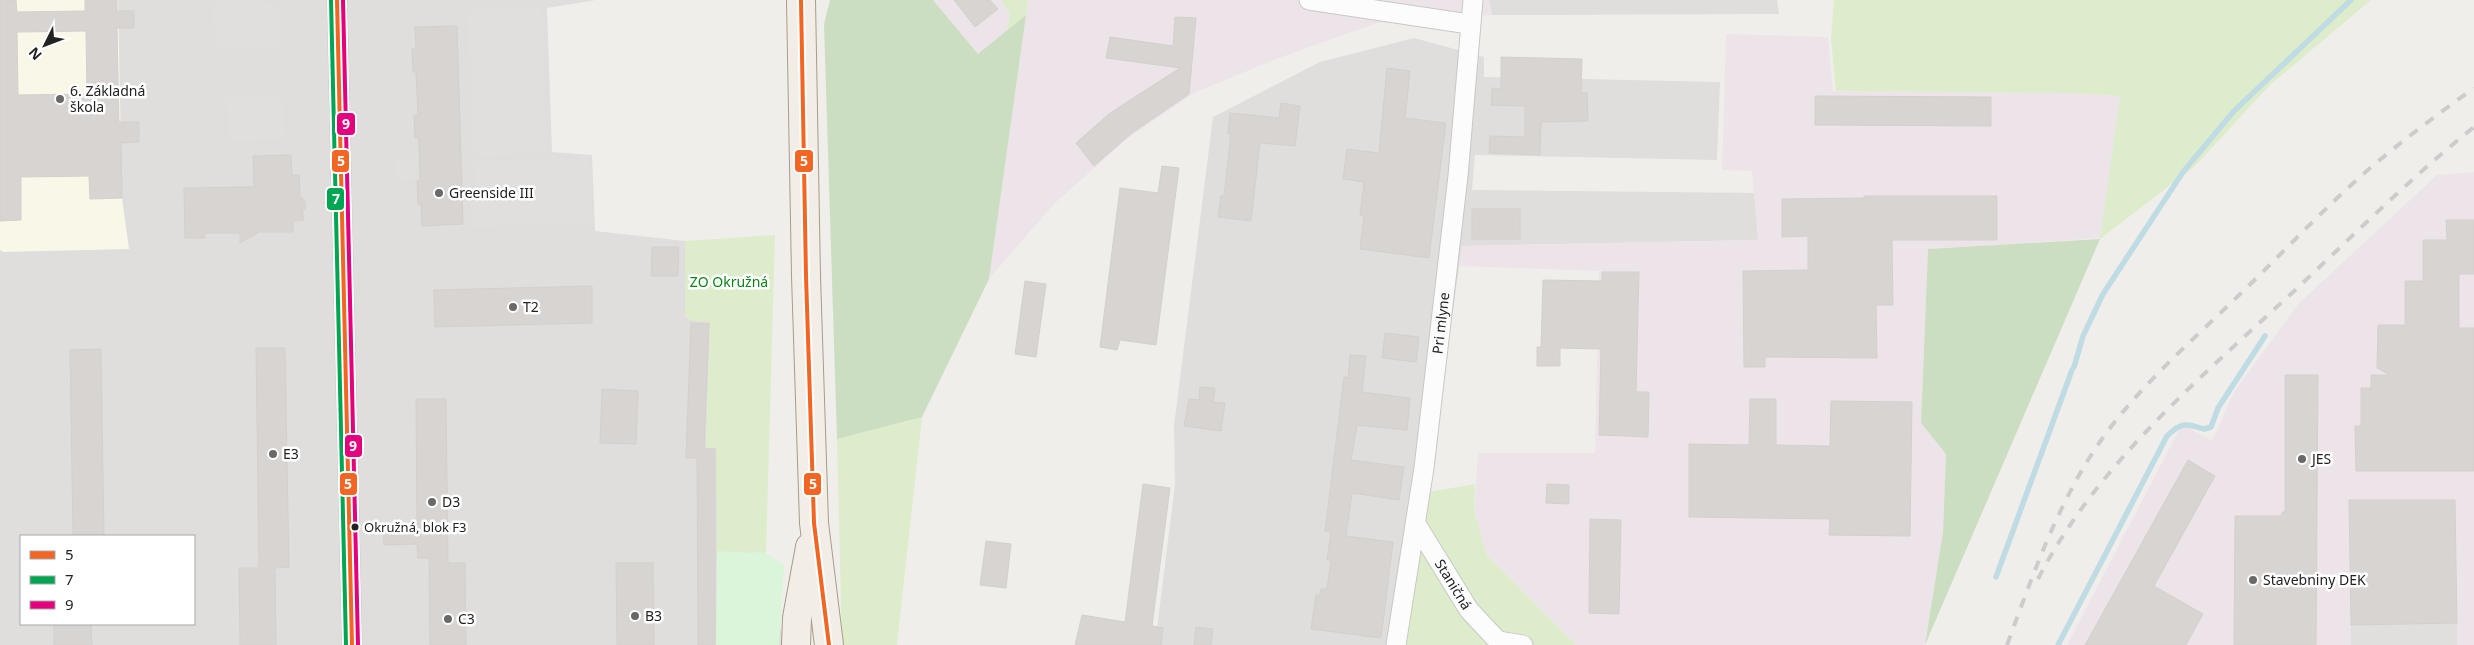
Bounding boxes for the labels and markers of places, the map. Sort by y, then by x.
place label: 6. Základná škola [70,81,145,116]
marker: 6. Základná škola [54,93,66,105]
place label: Greenside III [449,183,534,202]
marker: Greenside III [433,187,445,199]
place label: T2 [523,297,539,316]
marker: T2 [507,301,519,313]
place label: E3 [283,444,299,463]
marker: E3 [267,448,279,460]
place label: JES [2310,449,2332,468]
marker: JES [2296,453,2308,465]
place label: D3 [442,492,460,511]
marker: D3 [426,496,438,508]
place label: Okružná, blok F3 [364,518,467,536]
marker: Okružná, blok F3 [350,522,360,532]
place label: Stavebniny DEK [2263,570,2366,589]
marker: Stavebniny DEK [2247,574,2259,586]
place label: B3 [645,606,662,625]
place label: C3 [458,609,475,628]
marker: B3 [629,610,641,622]
marker: C3 [442,613,454,625]

